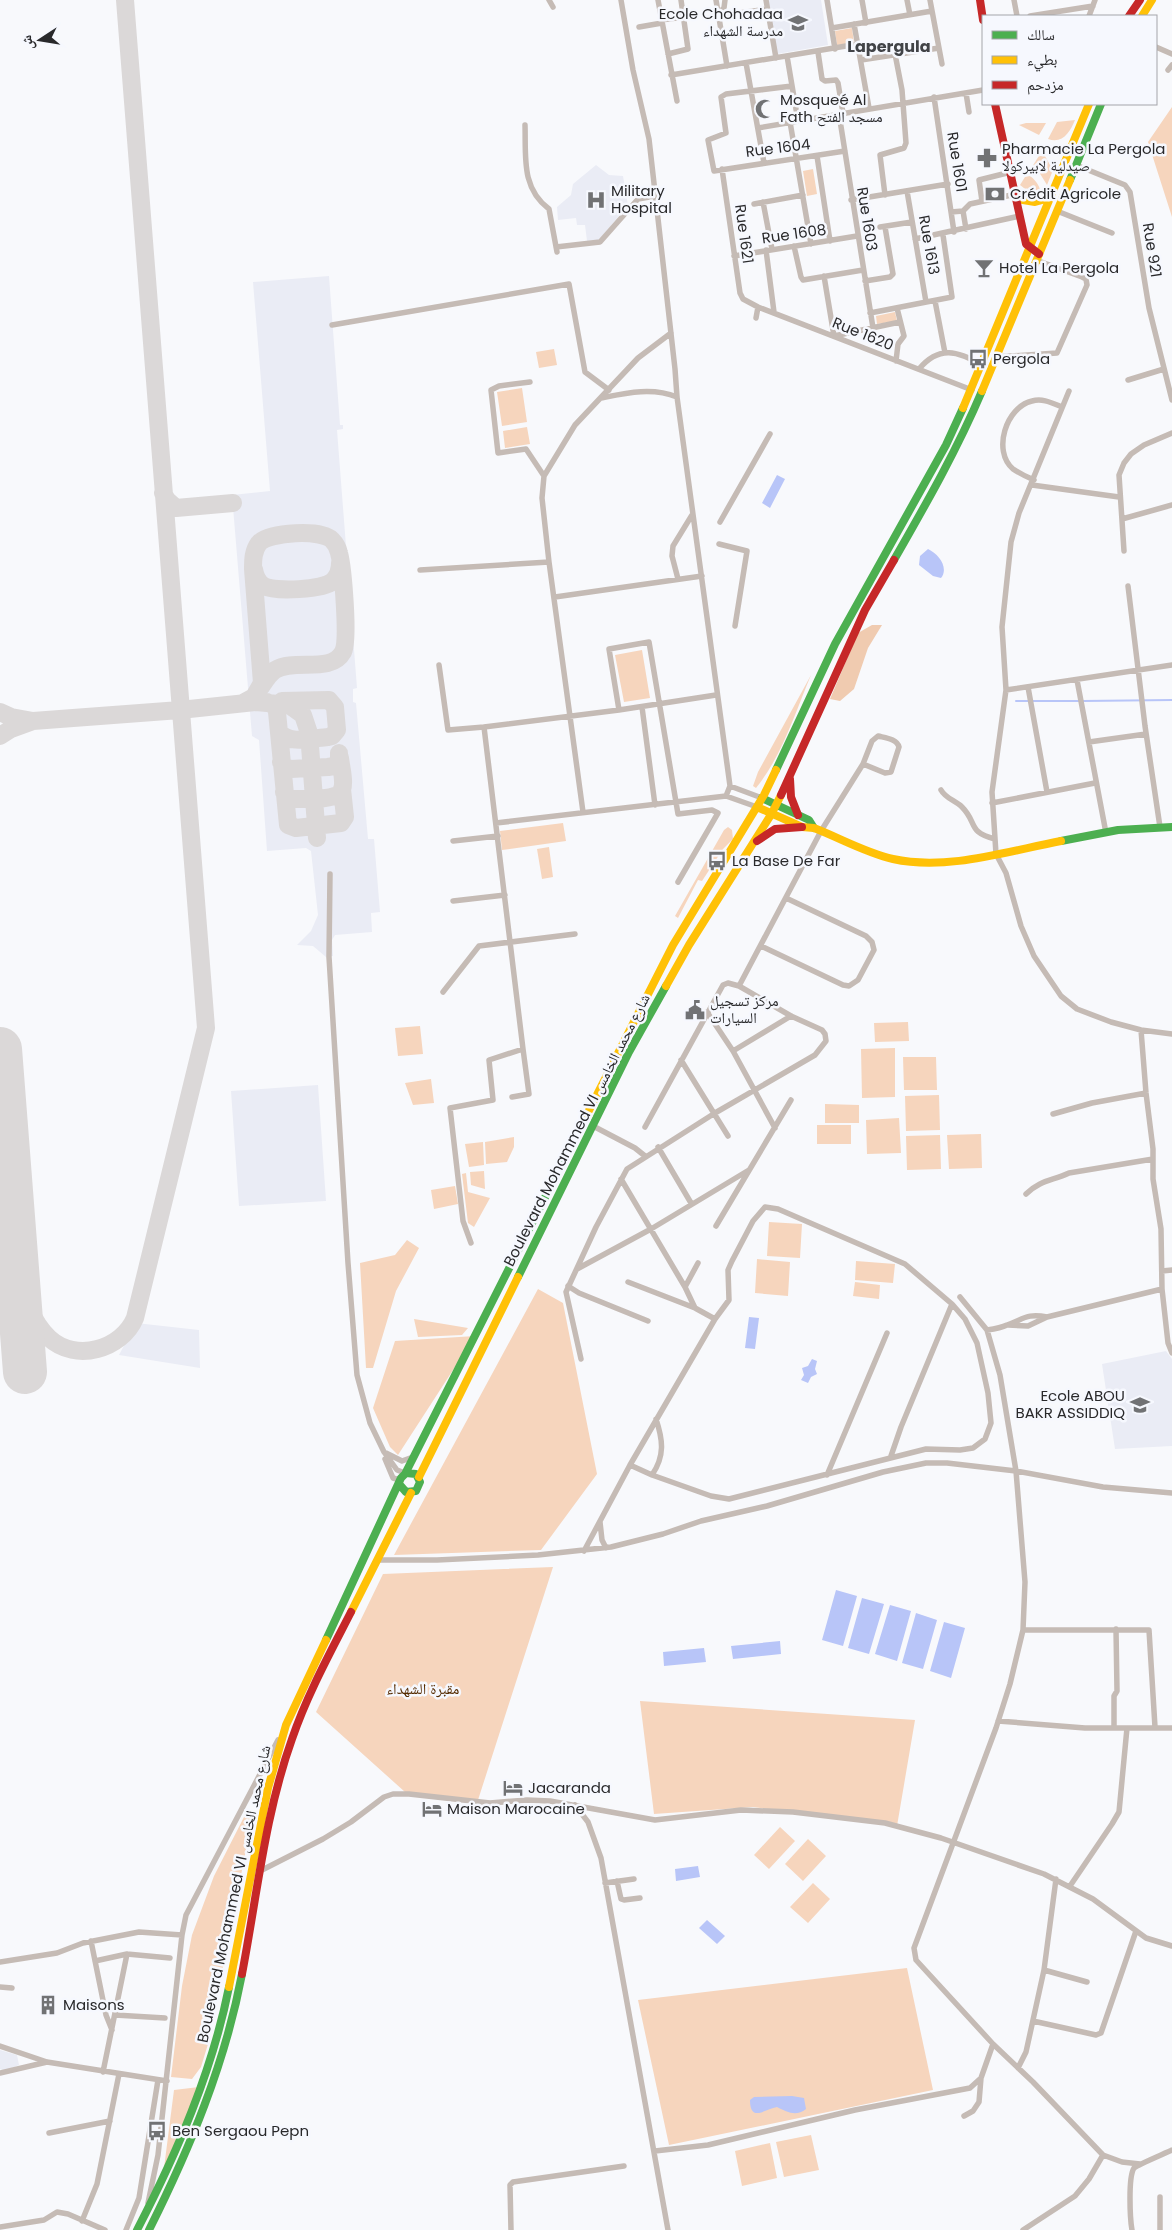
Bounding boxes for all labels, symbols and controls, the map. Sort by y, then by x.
place label: Ecole Chohadaa مدرسة الشهداء [659,3,783,41]
school or university icon: Ecole Chohadaa مدرسة الشهداء [787,12,809,34]
north arrow [15,15,65,65]
legend [982,15,1157,105]
text: سالك [1027,24,1055,45]
text: ش [16,33,39,52]
district label: Lapergula [847,35,931,58]
text: بطيء [1027,49,1057,72]
text: مزدحم [1027,74,1064,95]
place label: Mosqueé Al Fath مسجد الفتح [780,89,883,127]
mosque icon: Mosqueé Al Fath مسجد الفتح [754,98,776,120]
street label: Rue 1601 [942,130,973,193]
street label: Rue 1604 [744,133,812,162]
place label: Pharmacie La Pergola صيدلية لابيركولا [1002,138,1166,176]
pharmacy icon: Pharmacie La Pergola صيدلية لابيركولا [976,147,998,169]
place label: Military Hospital [611,180,672,218]
bank icon: Crédit Agricole [984,183,1006,205]
place label: Crédit Agricole [1010,183,1121,204]
street label: Rue 1603 [852,185,883,252]
hospital icon: Military Hospital [585,189,607,211]
street label: Rue 1621 [730,203,759,265]
street label: Rue 1613 [914,214,945,276]
street label: Rue 1608 [760,219,828,248]
street label: Rue 921 [1138,221,1167,279]
bar icon: Hotel La Pergola [973,257,995,279]
place label: Hotel La Pergola [999,257,1119,278]
street label: Rue 1620 [829,312,897,355]
bus stop icon: Pergola [967,348,989,370]
place label: Pergola [993,348,1050,369]
bus stop icon: La Base De Far [706,850,728,872]
place label: La Base De Far [732,850,841,871]
street label: Boulevard Mohammed VI شارع محمد الخامس [498,990,655,1270]
place label: مركز تسجيل السيارات [710,990,779,1028]
public building icon: مركز تسجيل السيارات [684,999,706,1021]
place label: Ecole ABOU BAKR ASSIDDIQ [1015,1385,1125,1423]
school or university icon: Ecole ABOU BAKR ASSIDDIQ [1129,1394,1151,1416]
park label: مقبرة الشهداء [387,1678,460,1699]
street label: Boulevard Mohammed VI شارع محمد الخامس [192,1743,275,2044]
hotel icon: Jacaranda [502,1777,524,1799]
place label: Jacaranda [528,1777,611,1798]
hotel icon: Maison Marocaine [421,1798,443,1820]
place label: Maison Marocaine [447,1798,585,1819]
building icon: Maisons [37,1994,59,2016]
place label: Maisons [63,1994,125,2015]
bus stop icon: Ben Sergaou Pepn [146,2120,168,2142]
place label: Ben Sergaou Pepn [172,2120,309,2141]

